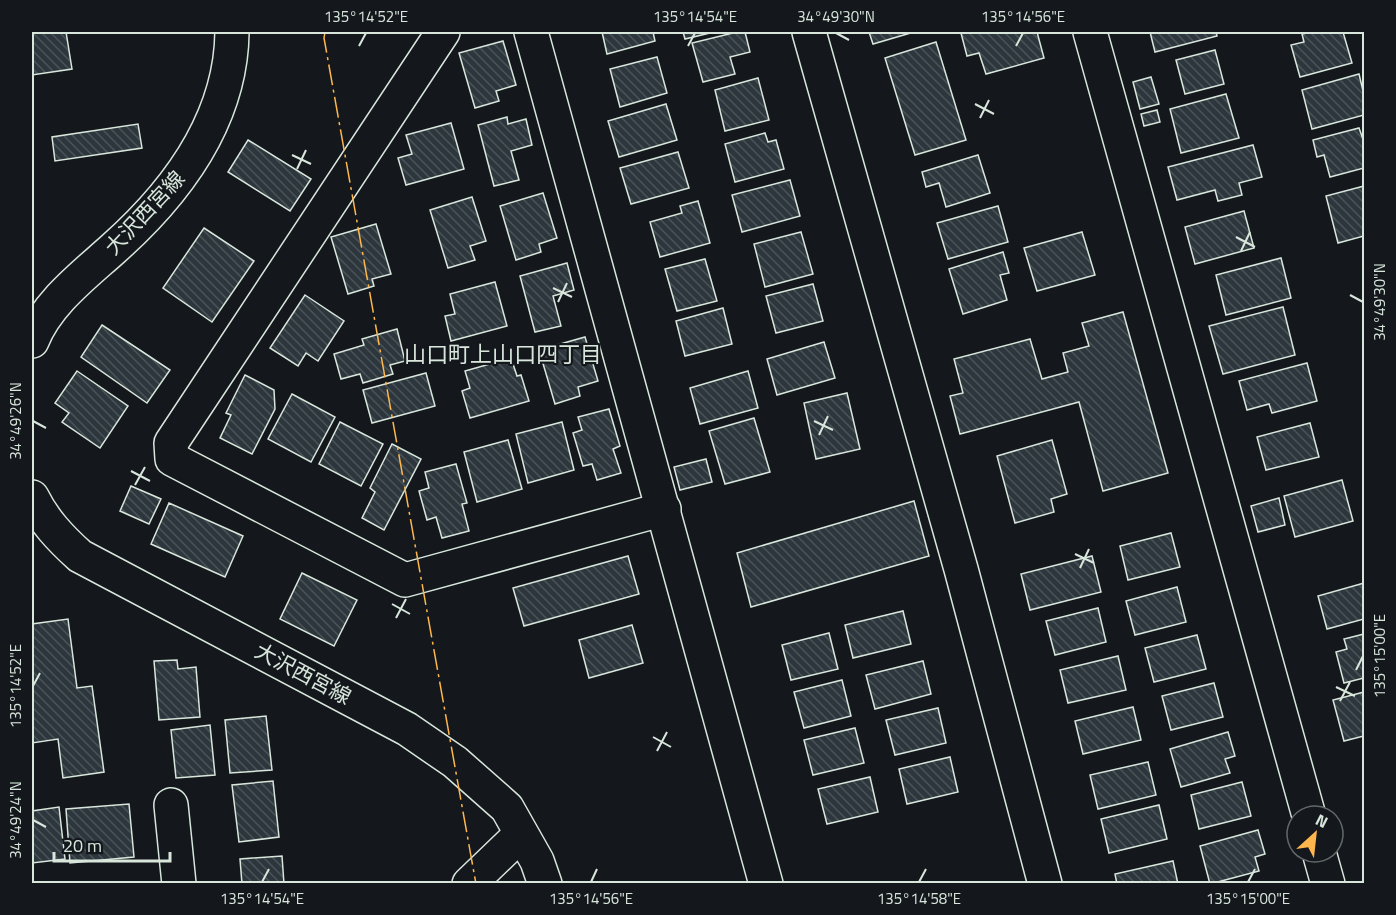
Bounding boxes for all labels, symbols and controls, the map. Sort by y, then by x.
text: 135°14'52"E [324,5,408,28]
text: 135°14'54"E [653,5,737,28]
text: 34°49'30"N [797,5,875,28]
text: 135°14'56"E [981,5,1065,28]
street label: 大沢西宮線 [97,163,192,262]
text: 34°49'30"N [1368,263,1391,341]
district label: 山口町上山口四丁目 [404,337,602,371]
text: 34°49'26"N [4,382,27,460]
text: 135°15'00"E [1368,614,1391,698]
street label: 大沢西宮線 [250,634,357,712]
text: 135°14'52"E [4,644,27,728]
text: 34°49'24"N [4,781,27,859]
north arrow [1285,804,1345,864]
text: N [1311,807,1332,834]
scale bar [54,825,170,863]
text: 20 m [63,832,102,859]
text: 135°14'54"E [220,887,304,910]
text: 135°14'56"E [549,887,633,910]
text: 135°14'58"E [877,887,961,910]
text: 135°15'00"E [1206,887,1290,910]

